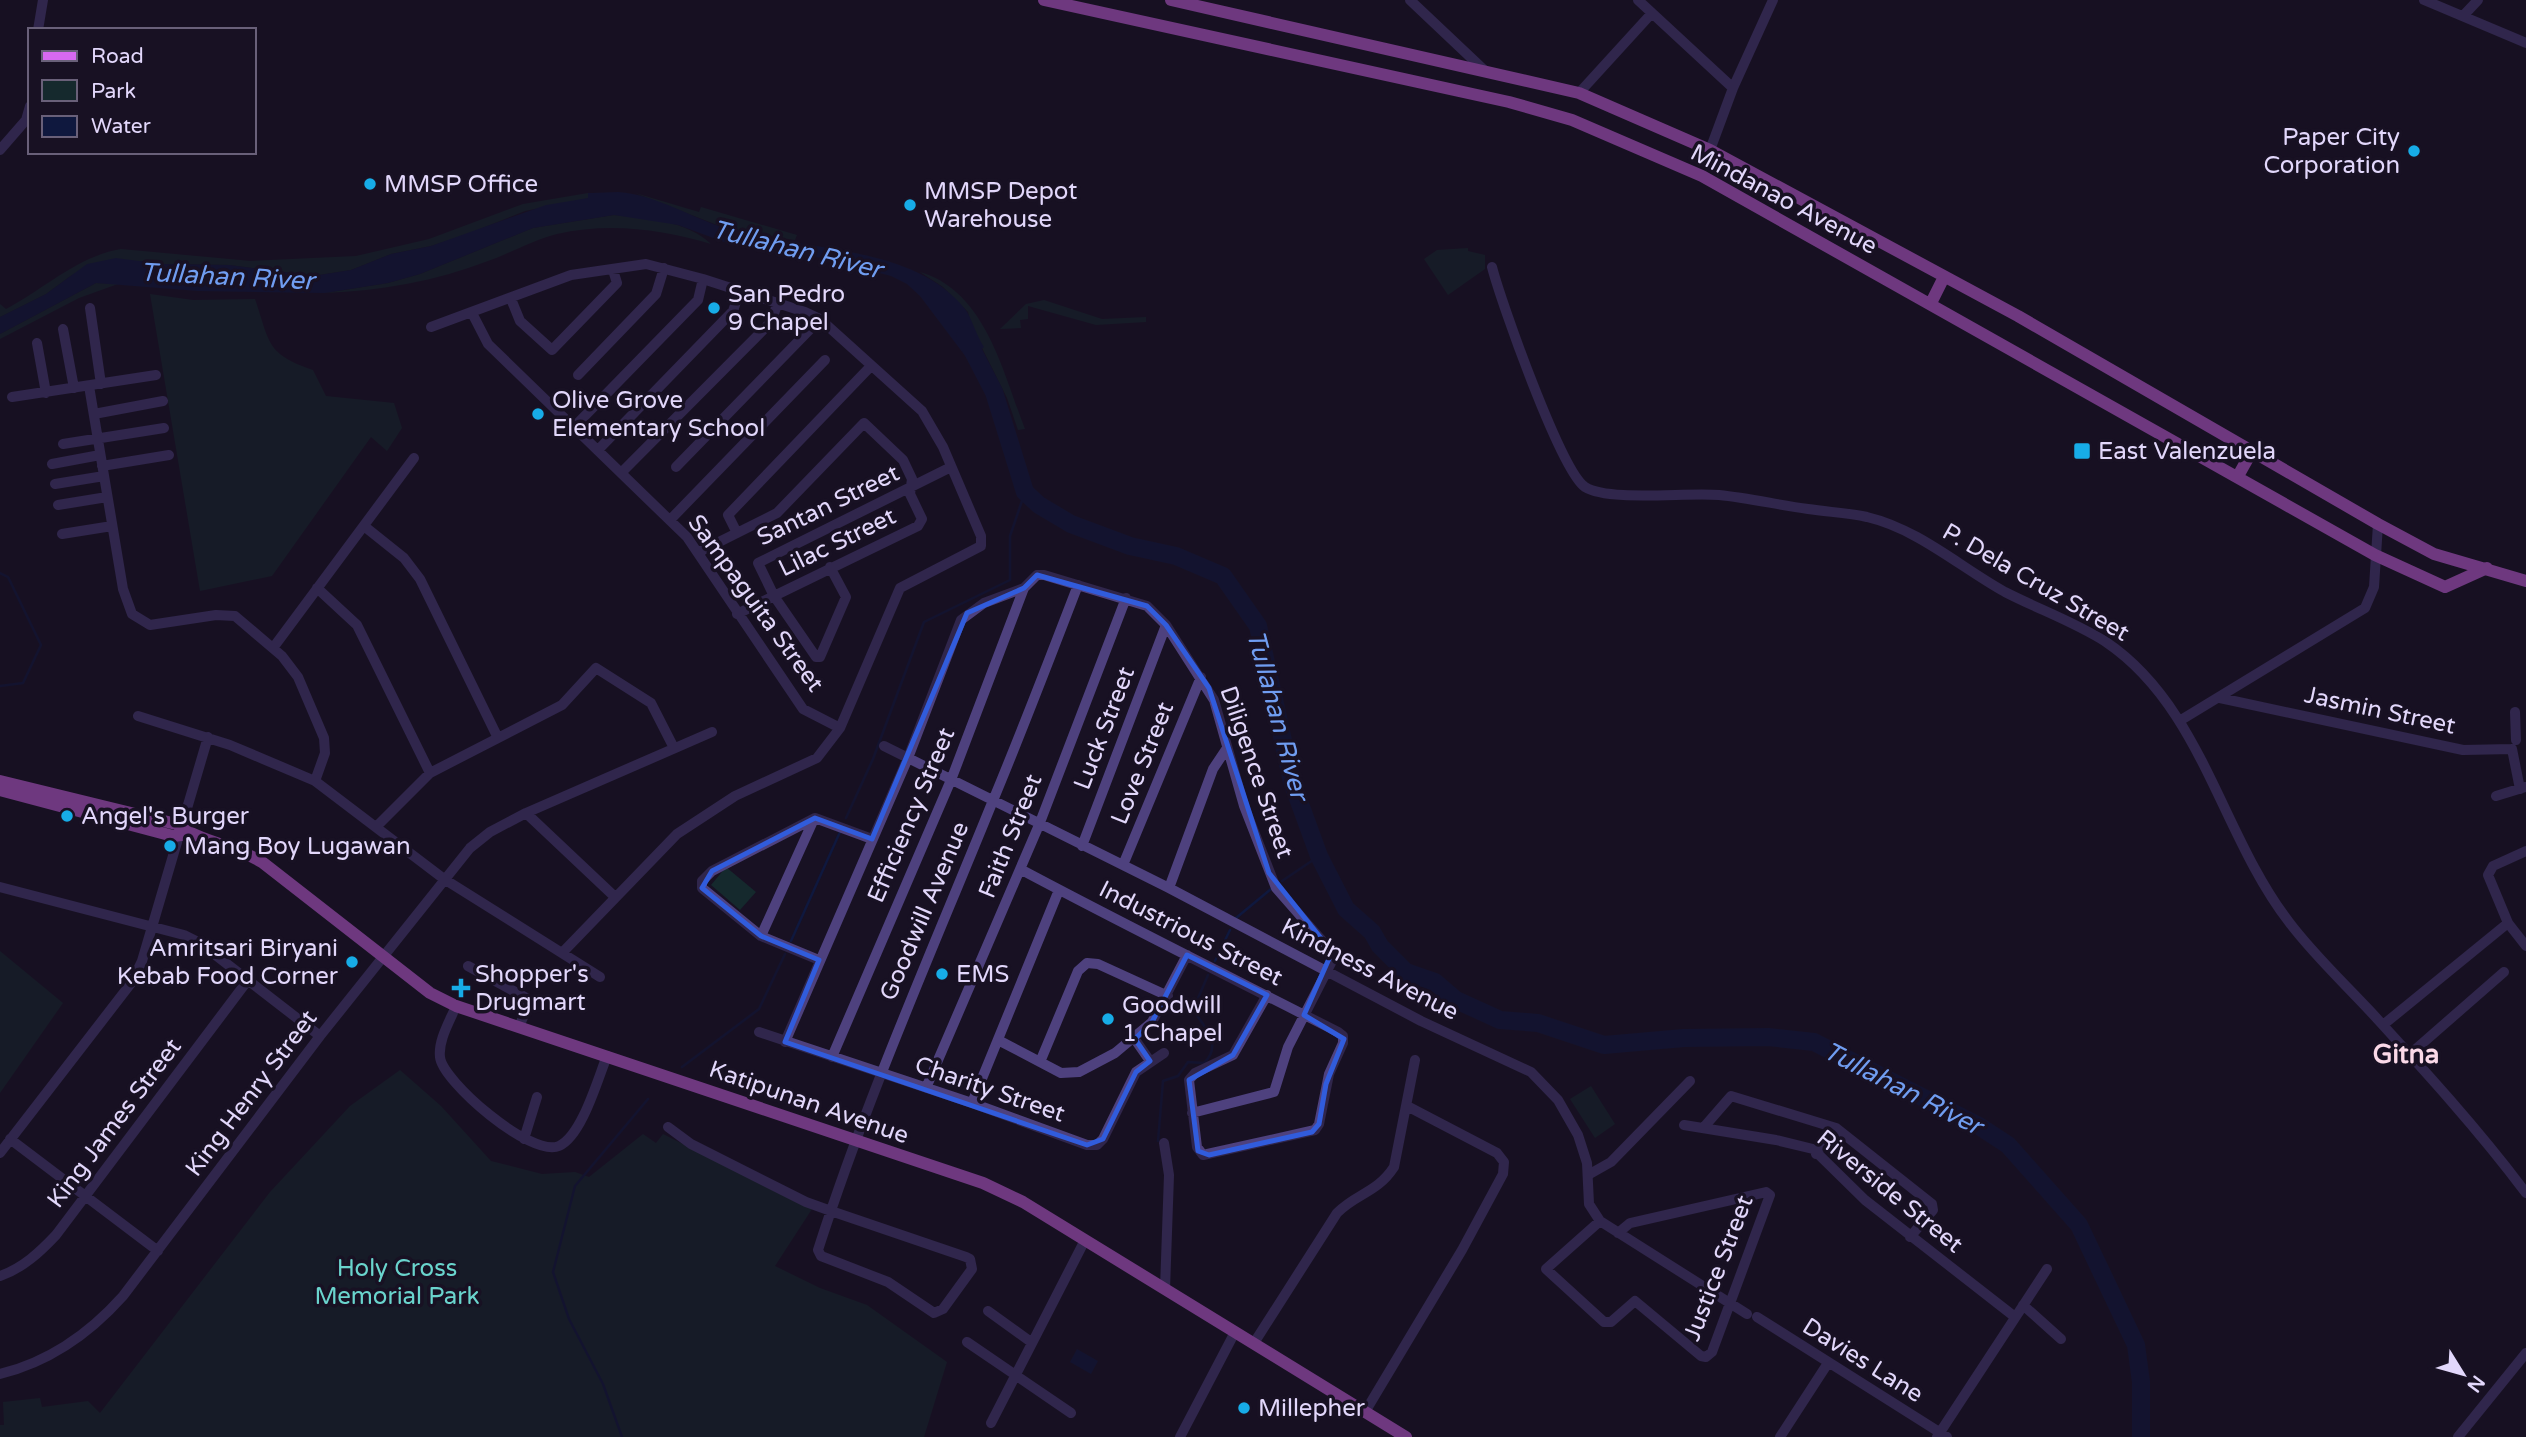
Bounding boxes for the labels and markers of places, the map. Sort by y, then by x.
place label: Paper City Corporation [2263,123,2400,180]
marker: Paper City Corporation [2406,143,2422,159]
place label: MMSP Office [384,170,538,199]
marker: MMSP Office [362,176,378,192]
place label: MMSP Depot Warehouse [924,177,1077,234]
marker: MMSP Depot Warehouse [902,197,918,213]
place label: San Pedro 9 Chapel [728,280,845,337]
marker: San Pedro 9 Chapel [706,300,722,316]
place label: Olive Grove Elementary School [552,386,765,443]
marker: Olive Grove Elementary School [530,406,546,422]
place label: East Valenzuela [2098,437,2276,466]
marker: East Valenzuela [2072,441,2092,461]
place label: Angel's Burger [81,802,250,831]
marker: Angel's Burger [59,808,75,824]
place label: Mang Boy Lugawan [184,832,411,861]
marker: Mang Boy Lugawan [162,838,178,854]
place label: Amritsari Biryani Kebab Food Corner [117,934,339,991]
marker: Amritsari Biryani Kebab Food Corner [344,954,360,970]
place label: Shopper's Drugmart [475,960,589,1017]
place label: EMS [956,960,1009,989]
marker: EMS [934,966,950,982]
marker: Shopper's Drugmart [453,980,469,996]
place label: Goodwill 1 Chapel [1122,991,1223,1048]
marker: Goodwill 1 Chapel [1100,1011,1116,1027]
place label: Millepher [1258,1394,1366,1423]
marker: Millepher [1236,1400,1252,1416]

